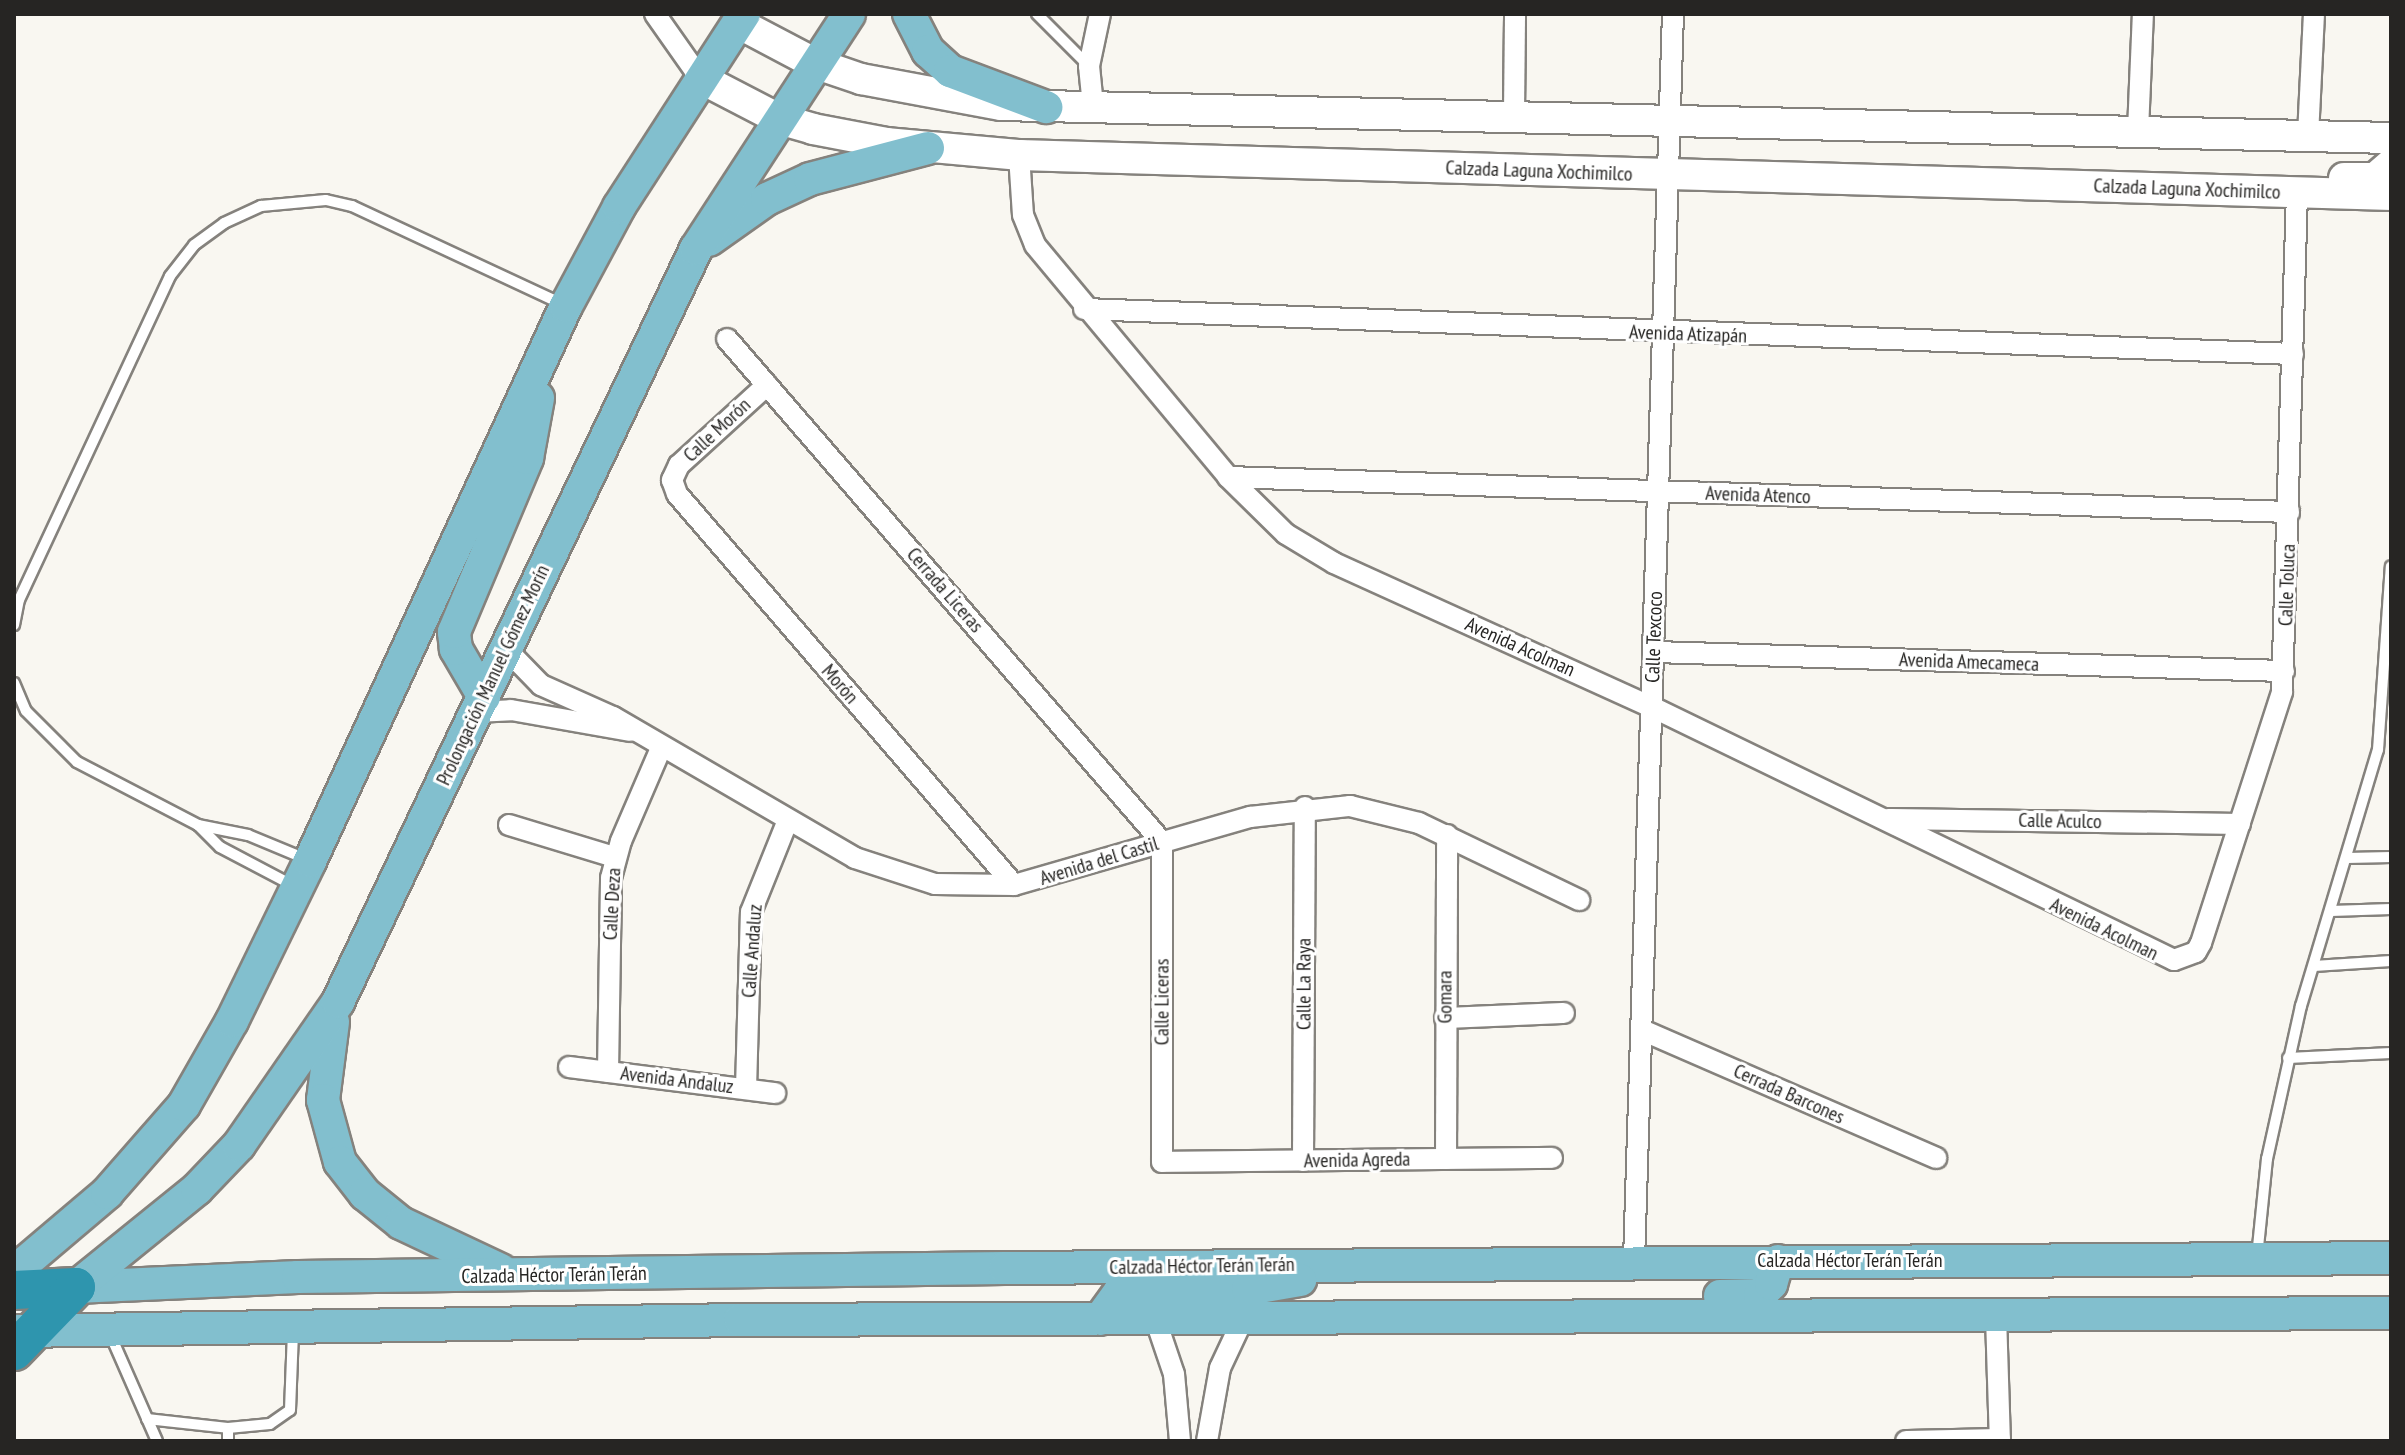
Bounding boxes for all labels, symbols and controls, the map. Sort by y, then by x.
street label: Calzada Laguna Xochimilco [1445,156,1633,186]
street label: Calzada Laguna Xochimilco [2093,174,2281,204]
street label: Avenida Atizapán [1628,320,1748,348]
street label: Calle Morón [678,393,756,467]
street label: Avenida Atenco [1705,481,1811,509]
street label: Cerrada Liceras [902,543,988,637]
street label: Calle Toluca [2274,543,2300,627]
street label: Prolongación Manuel Gómez Morín [431,561,555,789]
street label: Calle Texcoco [1640,591,1668,683]
street label: Avenida Acolman [1461,612,1579,682]
street label: Avenida Amecameca [1898,648,2040,676]
street label: Morón [816,659,864,709]
street label: Calle Aculco [2018,808,2102,834]
street label: Avenida del Castil [1037,832,1161,890]
street label: Calle Deza [598,867,626,941]
street label: Avenida Acolman [2046,892,2162,966]
street label: Calle Andaluz [737,903,767,999]
street label: Calle La Raya [1292,938,1316,1030]
street label: Calle Liceras [1150,959,1174,1045]
street label: Gomara [1433,971,1457,1023]
street label: Cerrada Barcones [1730,1059,1848,1129]
street label: Avenida Andaluz [619,1061,735,1099]
street label: Avenida Agreda [1303,1147,1411,1173]
street label: Calzada Héctor Terán Terán [1757,1248,1943,1272]
street label: Calzada Héctor Terán Terán [1109,1252,1295,1280]
street label: Calzada Héctor Terán Terán [461,1261,647,1289]

